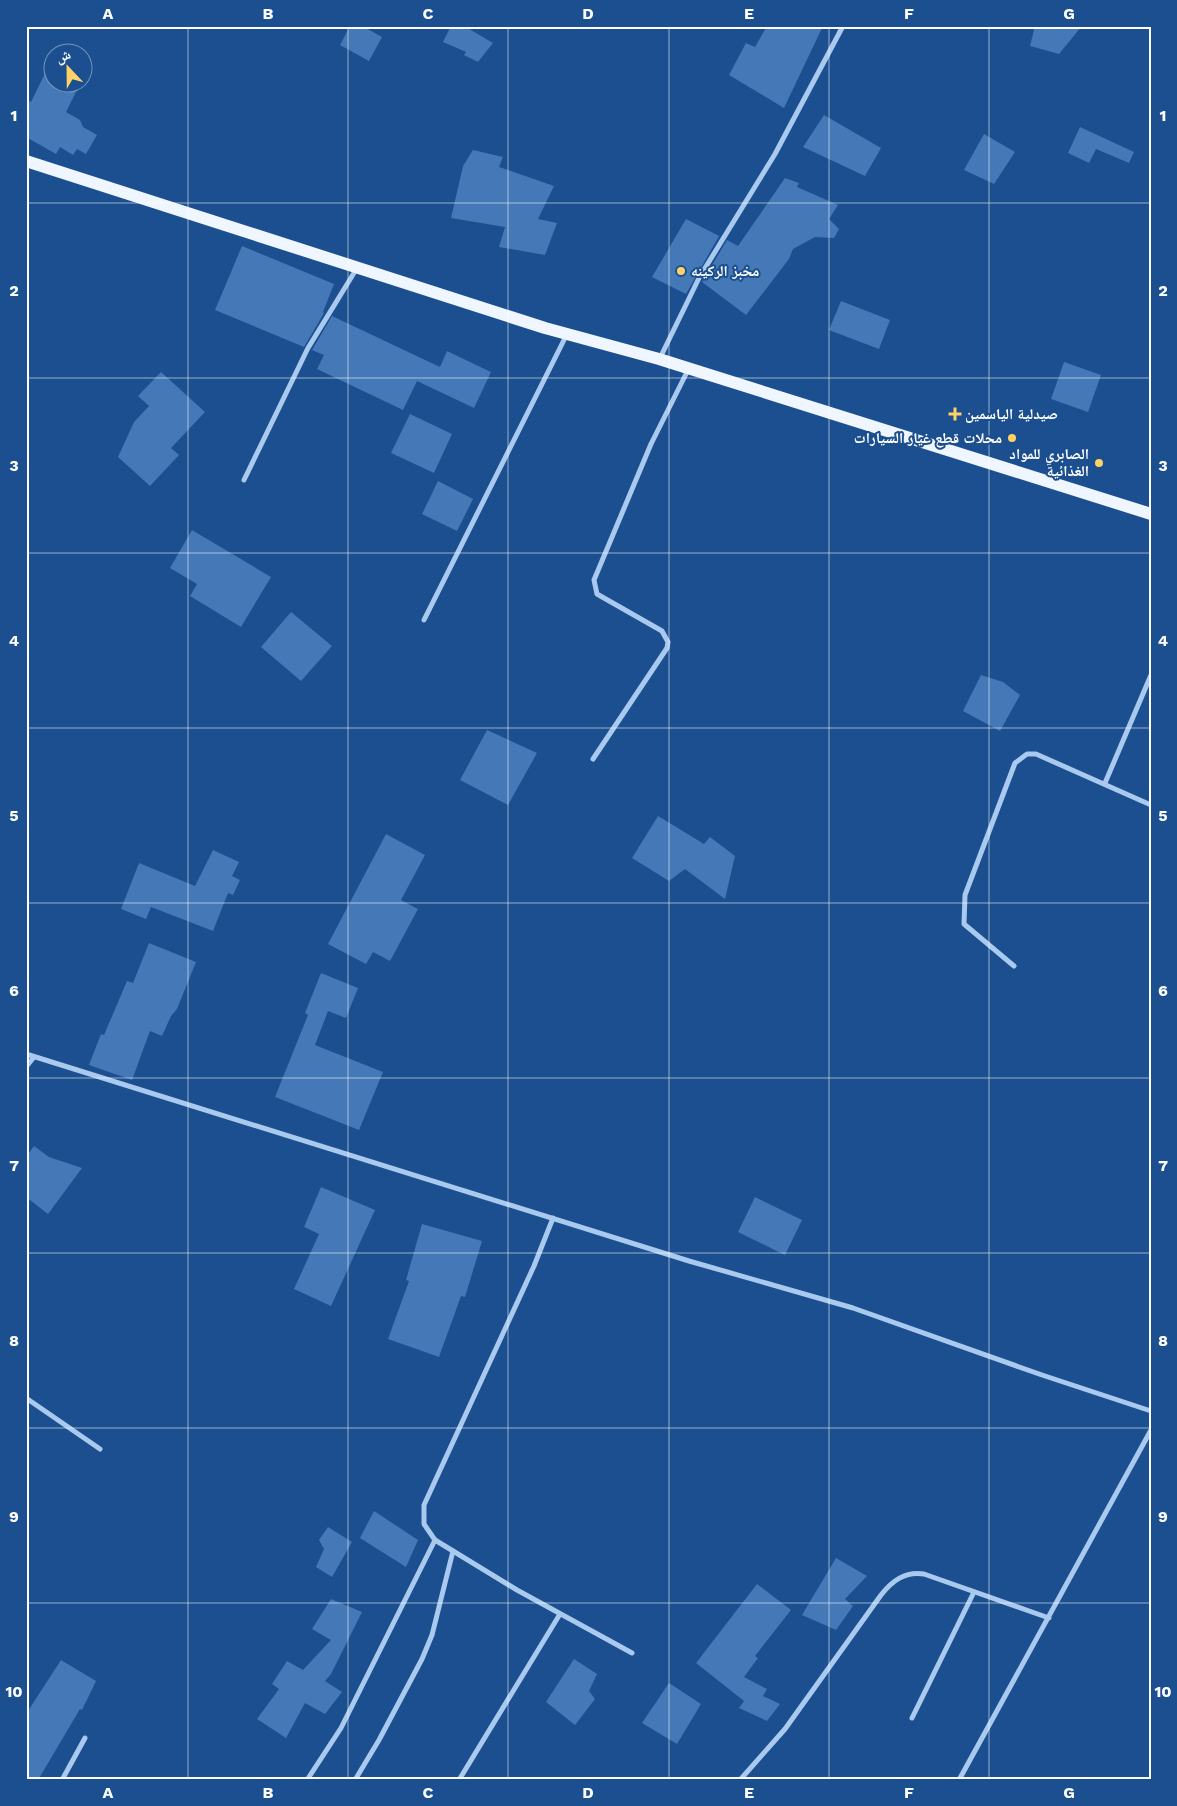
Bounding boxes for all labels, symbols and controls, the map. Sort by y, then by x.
text: A [103,4,114,23]
text: B [263,4,274,23]
text: C [423,4,434,23]
text: D [582,4,594,23]
text: E [744,4,754,23]
text: F [904,4,914,23]
text: G [1063,4,1075,23]
north arrow [42,42,92,92]
text: ش [53,46,74,67]
text: 1 [11,106,17,125]
text: 1 [1160,106,1166,125]
place label: مخبز الركينه [691,262,759,280]
marker: مخبز الركينه [675,265,687,277]
text: 2 [9,281,19,300]
text: 2 [1158,281,1168,300]
place label: صيدلية الياسمين [965,405,1058,423]
marker: صيدلية الياسمين [949,408,961,420]
place label: محلات قطع غيار السيارات [854,429,1002,448]
marker: محلات قطع غيار السيارات [1006,432,1018,444]
place label: الصابري للمواد الغذائية [1009,445,1089,480]
text: 3 [9,456,19,475]
text: 3 [1158,456,1168,475]
marker: الصابري للمواد الغذائية [1093,457,1105,469]
text: 4 [9,631,19,650]
text: 4 [1158,631,1168,650]
text: 5 [9,806,19,825]
text: 5 [1158,806,1168,825]
text: 6 [9,981,19,1000]
text: 6 [1158,981,1168,1000]
text: 7 [9,1156,19,1175]
text: 7 [1158,1156,1168,1175]
text: 8 [9,1331,19,1350]
text: 8 [1158,1331,1168,1350]
text: 9 [9,1507,19,1526]
text: 9 [1158,1507,1168,1526]
text: 10 [5,1682,23,1701]
text: 10 [1154,1682,1172,1701]
text: A [103,1783,114,1802]
text: B [263,1783,274,1802]
text: C [423,1783,434,1802]
text: D [582,1783,594,1802]
text: E [744,1783,754,1802]
text: F [904,1783,914,1802]
text: G [1063,1783,1075,1802]

